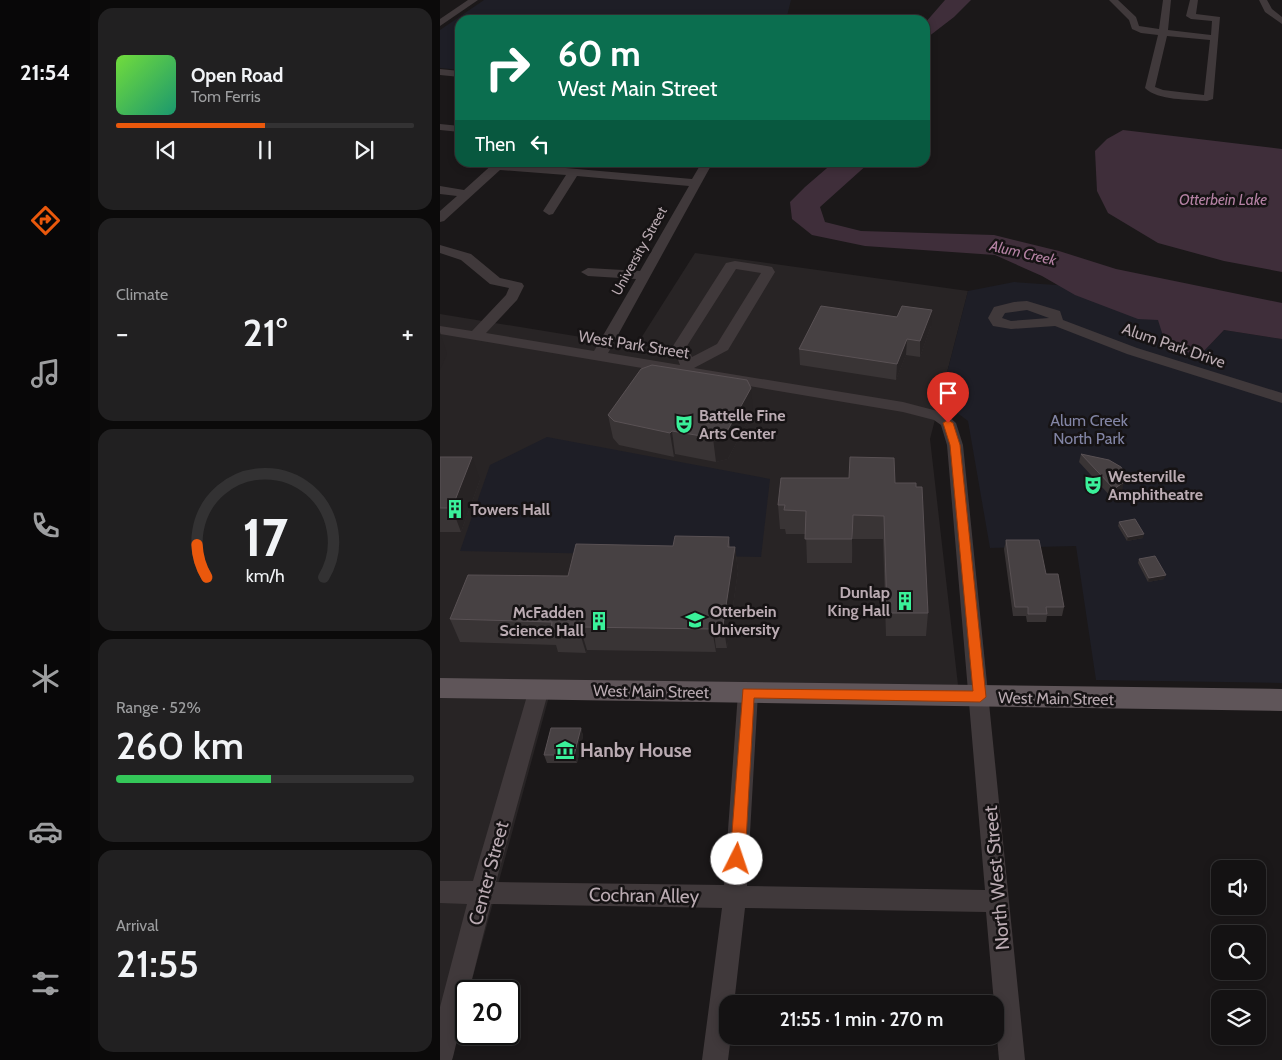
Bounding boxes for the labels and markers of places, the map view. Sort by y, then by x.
pin [927,372,969,423]
place label: Battelle Fine Arts Center [699,406,785,443]
theatre icon: Battelle Fine Arts Center [673,413,695,435]
place label: Westerville Amphitheatre [1108,467,1203,504]
theatre icon: Westerville Amphitheatre [1082,474,1104,496]
building icon: Towers Hall [444,498,466,520]
place label: Towers Hall [470,500,550,519]
place label: Dunlap King Hall [827,583,890,620]
building icon: Dunlap King Hall [894,590,916,612]
place label: Otterbein University [710,602,780,639]
place label: McFadden Science Hall [500,603,584,640]
school or university icon: Otterbein University [684,609,706,631]
building icon: McFadden Science Hall [588,610,610,632]
museum icon: Hanby House [554,739,576,761]
place label: Hanby House [580,739,692,762]

